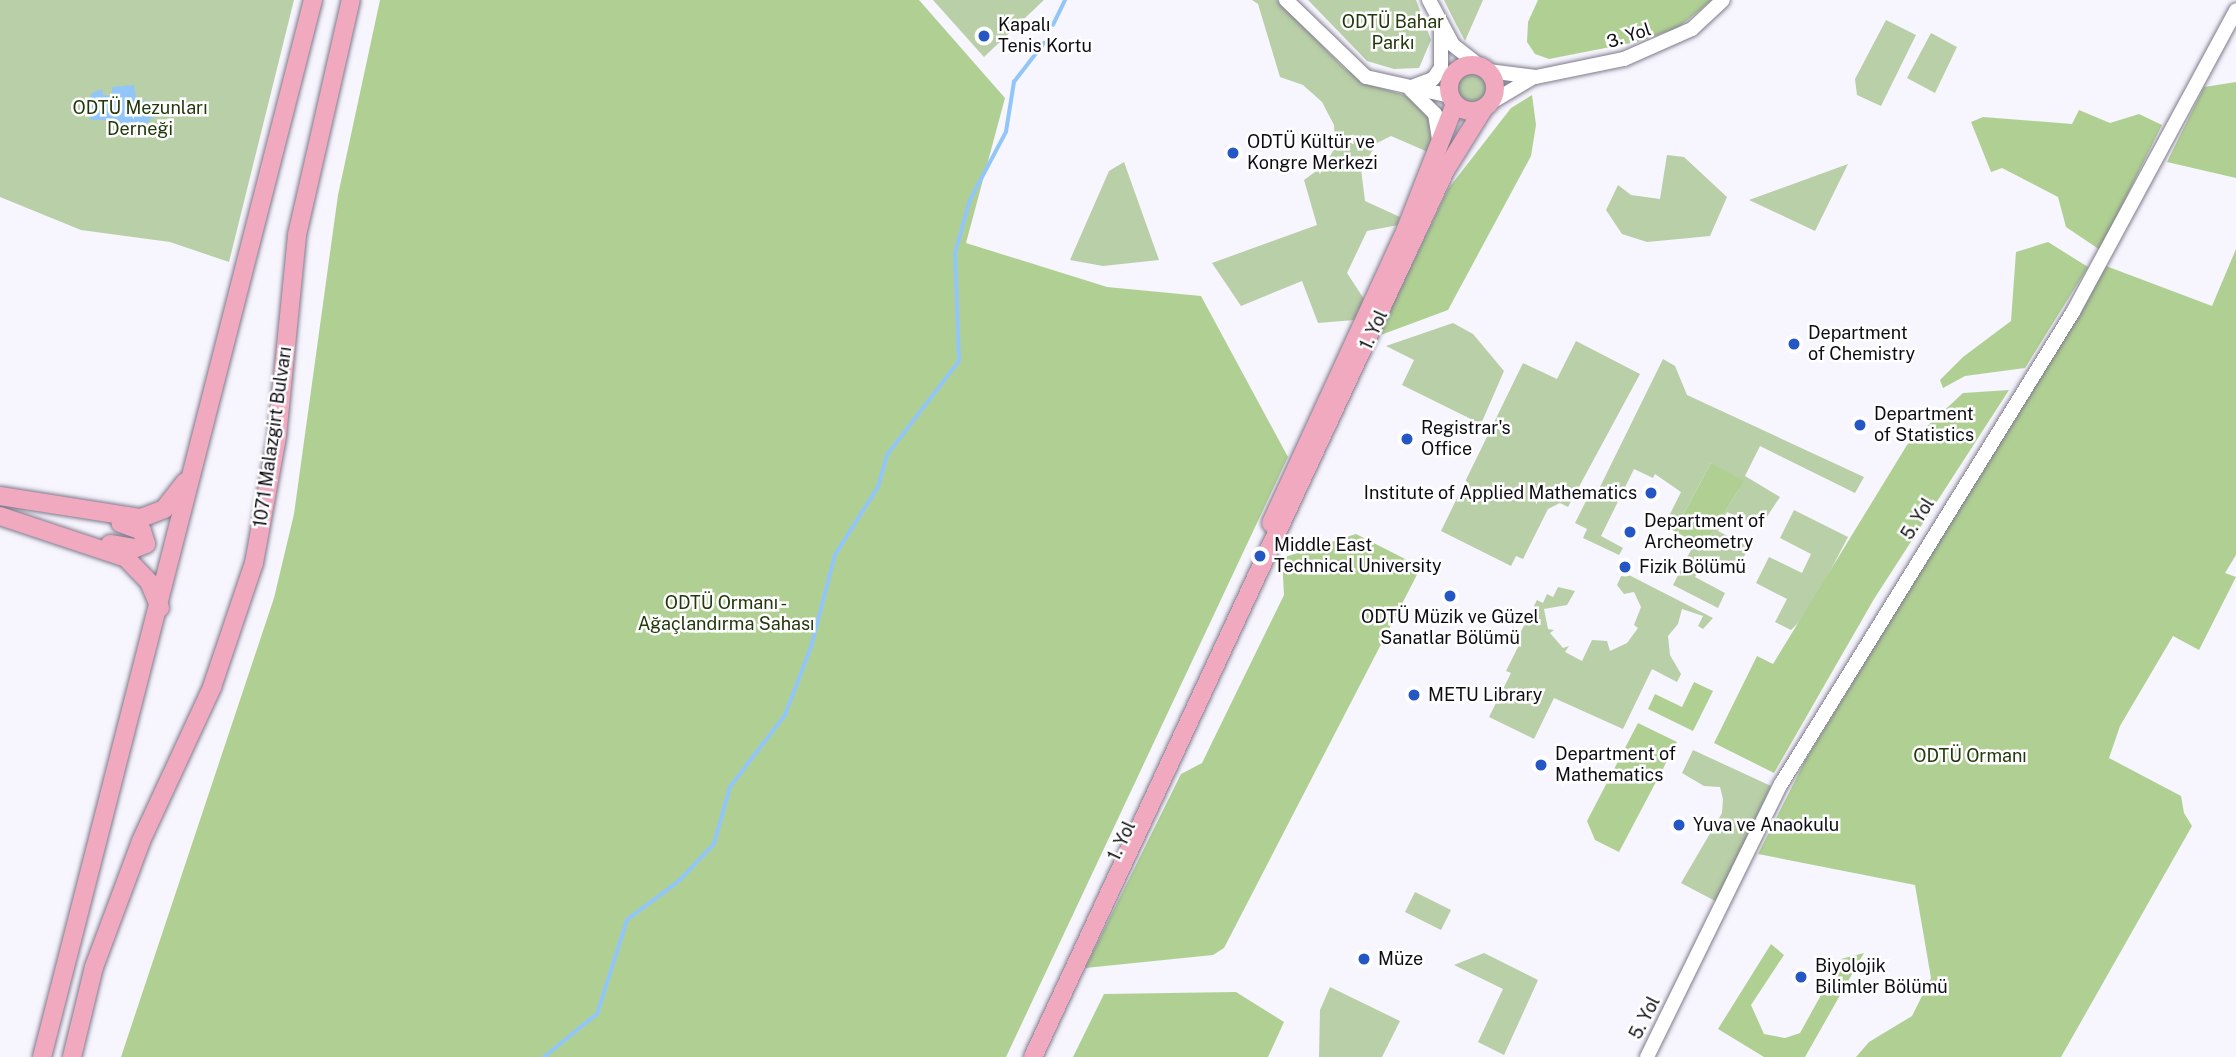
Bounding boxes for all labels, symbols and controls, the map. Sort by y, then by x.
park label: ODTÜ Bahar Parkı [1342,12,1444,54]
place label: Kapalı Tenis Kortu [998,15,1092,58]
street label: 3. Yol [1604,19,1654,53]
marker: Kapalı Tenis Kortu [976,28,992,44]
park label: ODTÜ Mezunları Derneği [73,98,207,140]
place label: ODTÜ Kültür ve Kongre Merkezi [1247,132,1378,174]
marker: ODTÜ Kültür ve Kongre Merkezi [1225,145,1241,161]
street label: 1. Yol [1356,307,1392,353]
place label: Department of Chemistry [1808,323,1915,366]
marker: Department of Chemistry [1786,336,1802,352]
street label: 1071 Malazgirt Bulvarı [250,345,296,529]
place label: Department of Statistics [1874,404,1974,446]
marker: Department of Statistics [1852,417,1868,433]
place label: Registrar's Office [1421,418,1511,460]
marker: Registrar's Office [1399,431,1415,447]
place label: Institute of Applied Mathematics [1363,482,1637,504]
marker: Institute of Applied Mathematics [1643,485,1659,501]
street label: 5. Yol [1897,494,1939,544]
place label: Department of Archeometry [1644,511,1765,554]
marker: Department of Archeometry [1622,524,1638,540]
place label: Middle East Technical University [1274,535,1442,578]
marker: Middle East Technical University [1252,548,1268,564]
place label: Fizik Bölümü [1639,556,1746,578]
marker: Fizik Bölümü [1617,559,1633,575]
marker: ODTÜ Müzik ve Güzel Sanatlar Bölümü [1442,588,1458,604]
park label: ODTÜ Ormanı - Ağaçlandırma Sahası [638,593,814,636]
place label: ODTÜ Müzik ve Güzel Sanatlar Bölümü [1361,607,1539,650]
place label: METU Library [1428,684,1542,706]
marker: METU Library [1406,687,1422,703]
place label: Department of Mathematics [1555,744,1676,786]
park label: ODTÜ Ormanı [1913,745,2027,767]
marker: Department of Mathematics [1533,757,1549,773]
place label: Yuva ve Anaokulu [1693,814,1840,836]
marker: Yuva ve Anaokulu [1671,817,1687,833]
street label: 1. Yol [1104,818,1140,864]
place label: Müze [1378,948,1423,970]
marker: Müze [1356,951,1372,967]
place label: Biyolojik Bilimler Bölümü [1815,956,1948,998]
marker: Biyolojik Bilimler Bölümü [1793,969,1809,985]
street label: 5. Yol [1625,993,1665,1043]

